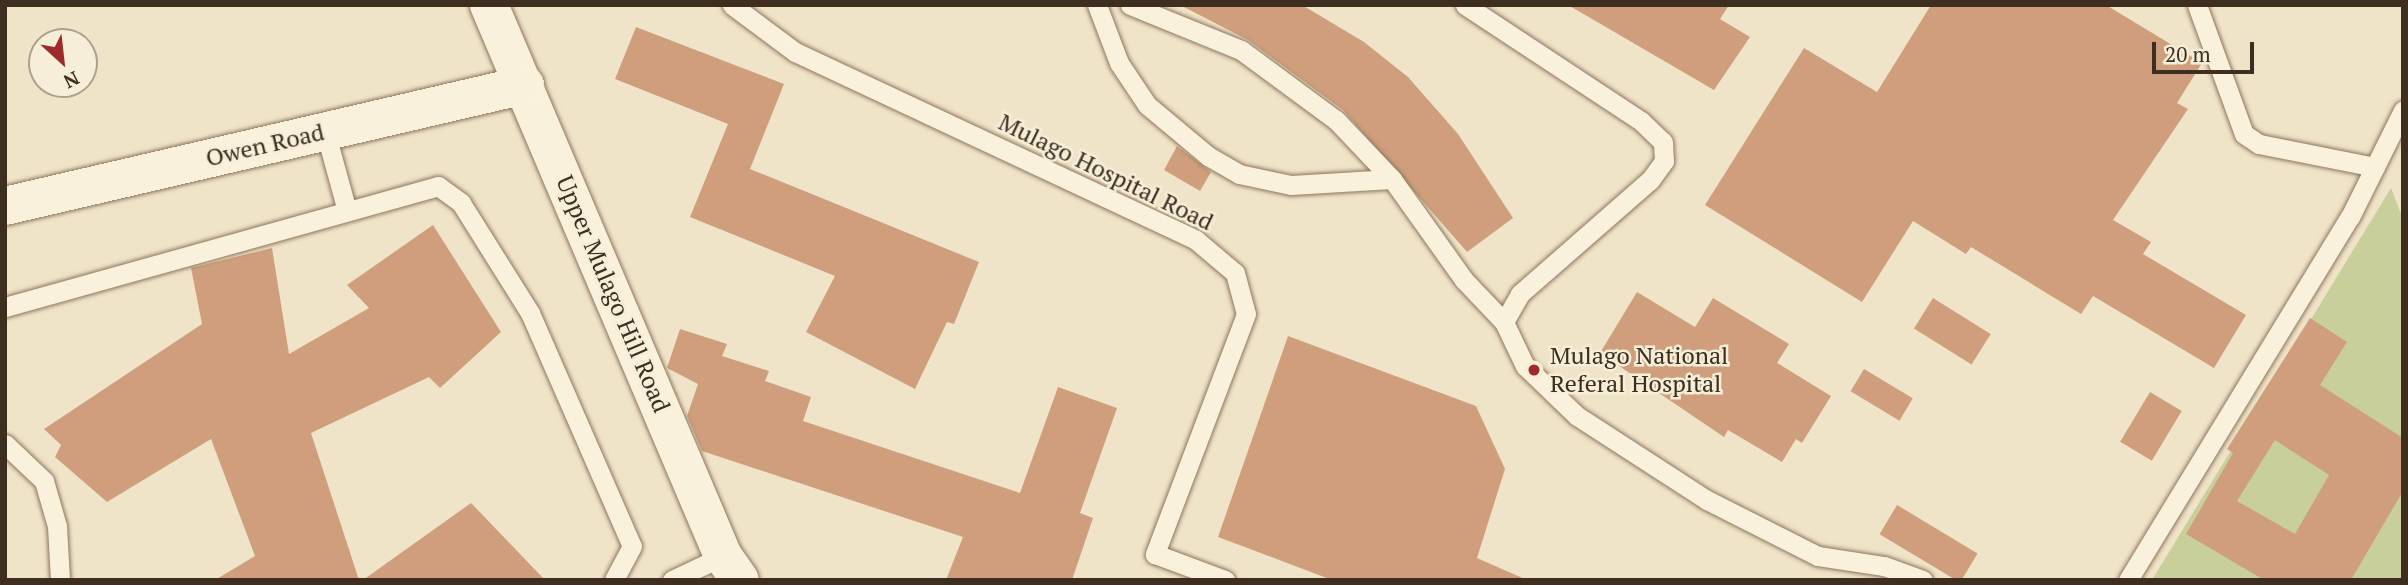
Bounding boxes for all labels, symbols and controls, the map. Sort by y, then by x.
north arrow [28,28,98,98]
scale bar [2156,28,2258,72]
text: 20 m [2165,40,2211,68]
text: N [60,66,84,95]
street label: Mulago Hospital Road [994,107,1218,237]
street label: Owen Road [203,117,327,173]
street label: Upper Mulago Hill Road [550,171,676,417]
place label: Mulago National Referal Hospital [1550,342,1728,398]
marker: Mulago National Referal Hospital [1524,360,1544,380]

